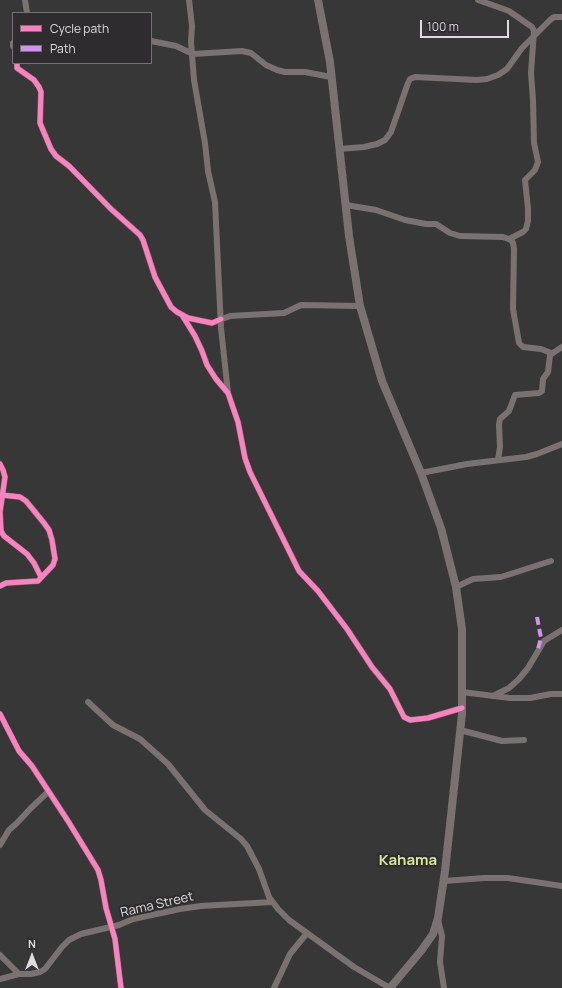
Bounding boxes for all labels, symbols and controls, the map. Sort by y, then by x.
legend [12,12,152,64]
scale bar [422,12,511,38]
text: 100 m [427,18,459,35]
text: Cycle path [50,20,109,37]
text: Path [50,40,76,57]
district label: Kahama [379,852,437,870]
street label: Rama Street [119,889,195,921]
north arrow [12,936,52,976]
text: N [28,936,36,951]

